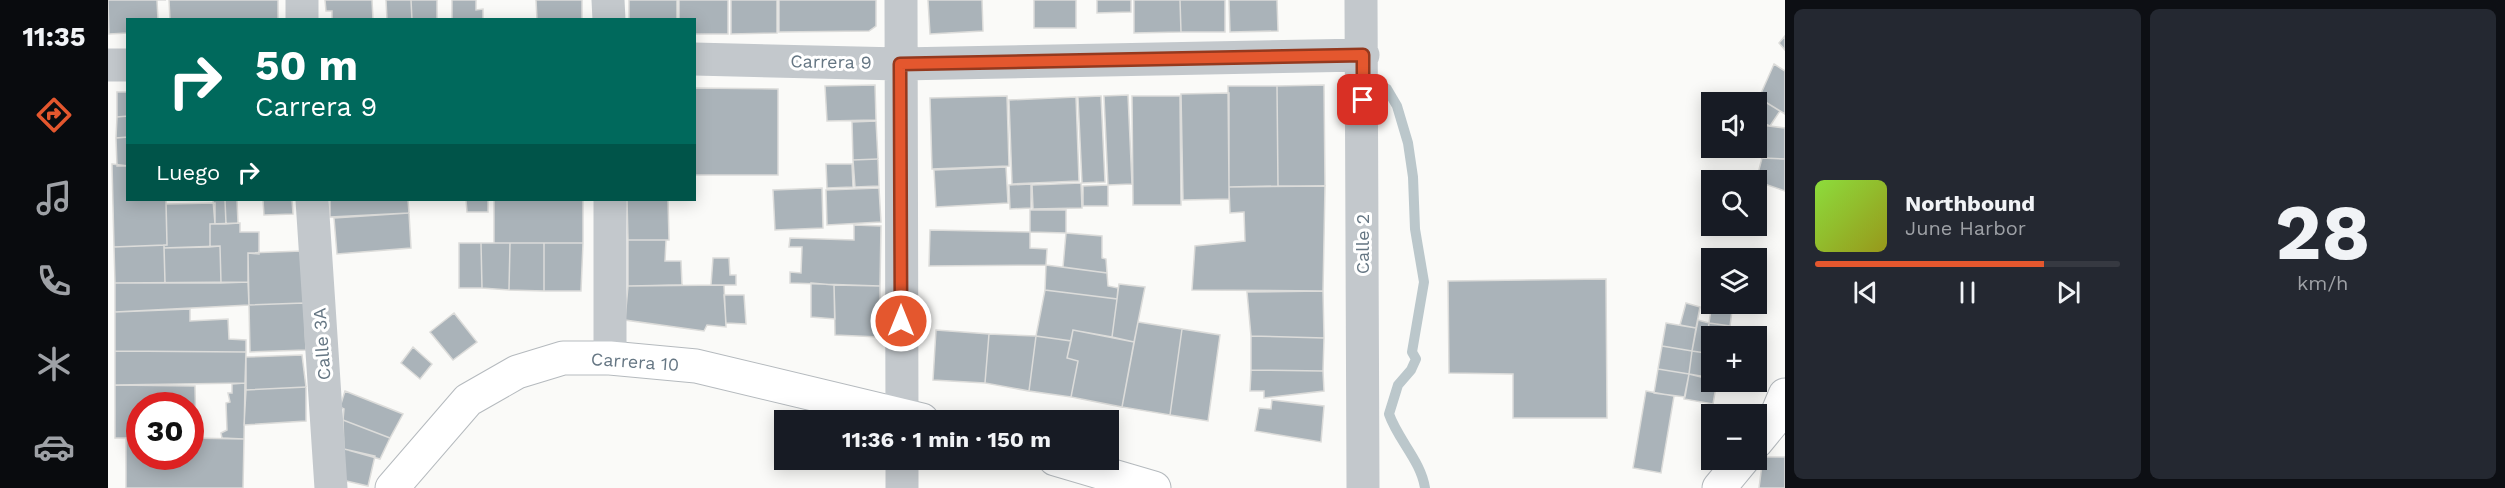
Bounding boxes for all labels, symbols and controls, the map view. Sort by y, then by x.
text: 11:35 [22,21,86,53]
text: 50 m [255,41,358,90]
icon: right [156,42,234,120]
street label: Carrera 9 [790,50,872,73]
pin [1337,74,1388,125]
icon: arrive [1346,83,1379,116]
text: Carrera 9 [255,91,377,123]
map controls [1701,92,1767,470]
button: sound [1701,92,1767,158]
icon: directions [33,94,75,136]
icon: right [232,156,265,189]
text: Luego [156,160,220,185]
button: search [1701,170,1767,236]
icon: music [33,177,75,219]
text: 28 [2275,186,2370,278]
text: Northbound [1905,191,2035,216]
street label: Calle 2 [1352,214,1373,274]
text: June Harbor [1905,216,2026,240]
button: layers [1701,248,1767,314]
icon: phone [33,260,75,302]
text: km/h [2297,271,2349,295]
icon: previous [1849,276,1882,309]
icon: pause [1951,276,1984,309]
icon: next [2052,276,2085,309]
position arrow [869,289,933,353]
street label: Calle 3A [308,307,335,381]
button: + [1701,326,1767,392]
icon: climate [33,343,75,385]
street label: Carrera 10 [590,348,680,375]
speed limit sign: 30 [126,392,204,470]
button: − [1701,404,1767,470]
icon: car [33,426,75,468]
text: 11:36 · 1 min · 150 m [842,427,1051,452]

